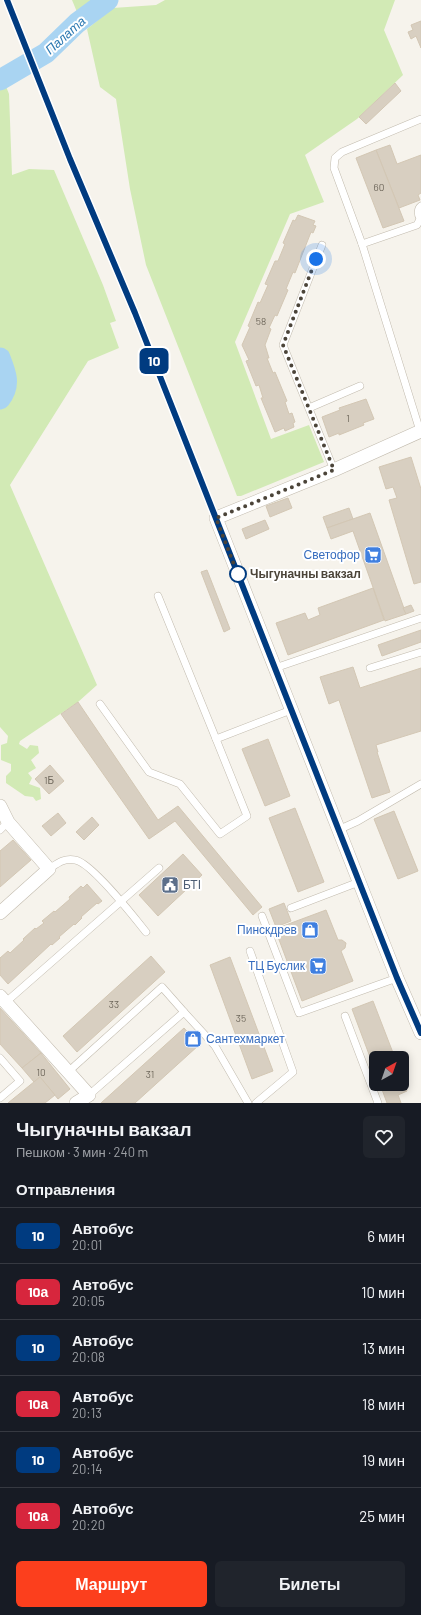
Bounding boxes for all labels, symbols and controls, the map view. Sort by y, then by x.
water label: Палата [41,13,89,57]
house number: 60 [374,181,384,193]
your location [306,249,326,269]
house number: 58 [256,315,266,327]
line badge: 10 [136,348,172,374]
text: 10 [148,352,160,369]
house number: 1 [346,412,350,424]
supermarket icon: Светофор [363,545,383,565]
place label: Светофор [304,547,360,562]
marker: Чыгуначны вакзал [229,565,247,583]
place label: Чыгуначны вакзал [250,566,361,581]
house number: 1Б [44,774,54,786]
public building icon: БТІ [160,875,180,895]
place label: БТІ [183,877,201,891]
shop icon: Пинскдрев [300,920,320,940]
place label: Пинскдрев [237,922,297,937]
supermarket icon: ТЦ Буслик [308,956,328,976]
place label: ТЦ Буслик [248,958,306,973]
house number: 33 [109,998,119,1010]
house number: 35 [236,1012,246,1024]
shop icon: Сантехмаркет [183,1029,203,1049]
place label: Сантехмаркет [206,1031,285,1046]
north arrow [369,1051,409,1091]
map controls [369,1051,409,1091]
house number: 10 [36,1066,46,1078]
house number: 31 [146,1068,154,1080]
button: heart [363,1116,405,1158]
text: Чыгуначны вакзал [16,1117,192,1140]
text: Пешком · 3 мин · 240 m [16,1144,148,1160]
text: Отправления [16,1180,115,1198]
text: Автобус [72,1219,134,1237]
text: 10 [32,1227,44,1244]
text: 6 мин [367,1227,405,1245]
text: 20:01 [72,1237,102,1253]
text: Автобус [72,1275,134,1293]
text: 10а [28,1283,48,1300]
text: 10 мин [361,1283,405,1301]
text: 20:05 [72,1293,105,1309]
text: Автобус [72,1331,134,1349]
text: 10 [32,1339,44,1356]
text: 13 мин [362,1339,405,1357]
text: 20:08 [72,1349,105,1365]
text: Автобус [72,1387,134,1405]
text: 10а [28,1395,48,1412]
text: 18 мин [362,1395,405,1413]
text: 20:13 [72,1405,102,1421]
text: Автобус [72,1443,134,1461]
text: 10 [32,1451,44,1468]
text: 19 мин [362,1451,405,1469]
text: 20:14 [72,1461,102,1477]
text: Автобус [72,1499,134,1517]
text: 10а [28,1507,48,1524]
text: 25 мин [359,1507,405,1525]
text: 20:20 [72,1517,105,1533]
button: Маршрут [16,1561,207,1607]
button: Билеты [215,1561,405,1607]

